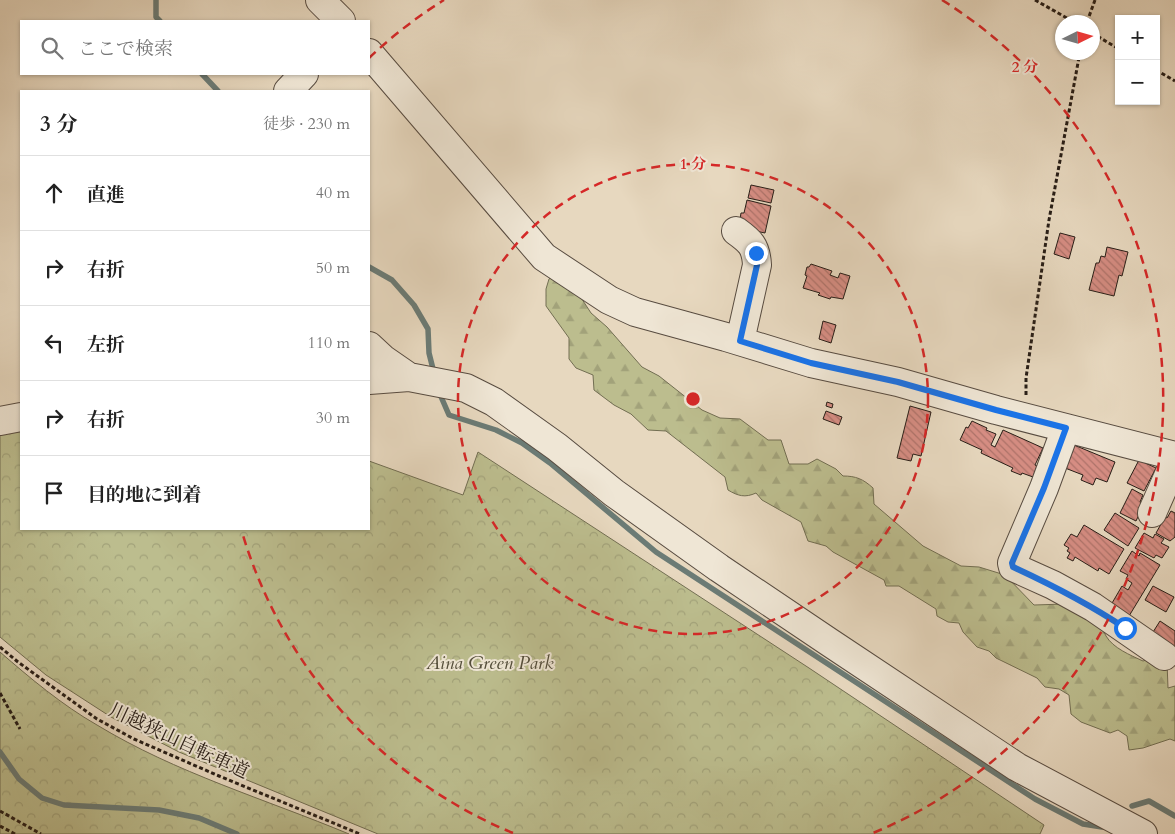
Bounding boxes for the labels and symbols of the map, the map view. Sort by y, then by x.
north arrow [1055,15,1100,60]
text: 2 分 [1012,57,1038,77]
text: 1 分 [680,154,706,174]
route end [745,242,768,265]
centre of rings [684,390,702,408]
route start [1114,617,1137,640]
park label: Aina Green Park [425,650,554,676]
street label: 川越狭山自転車道 [105,697,253,785]

